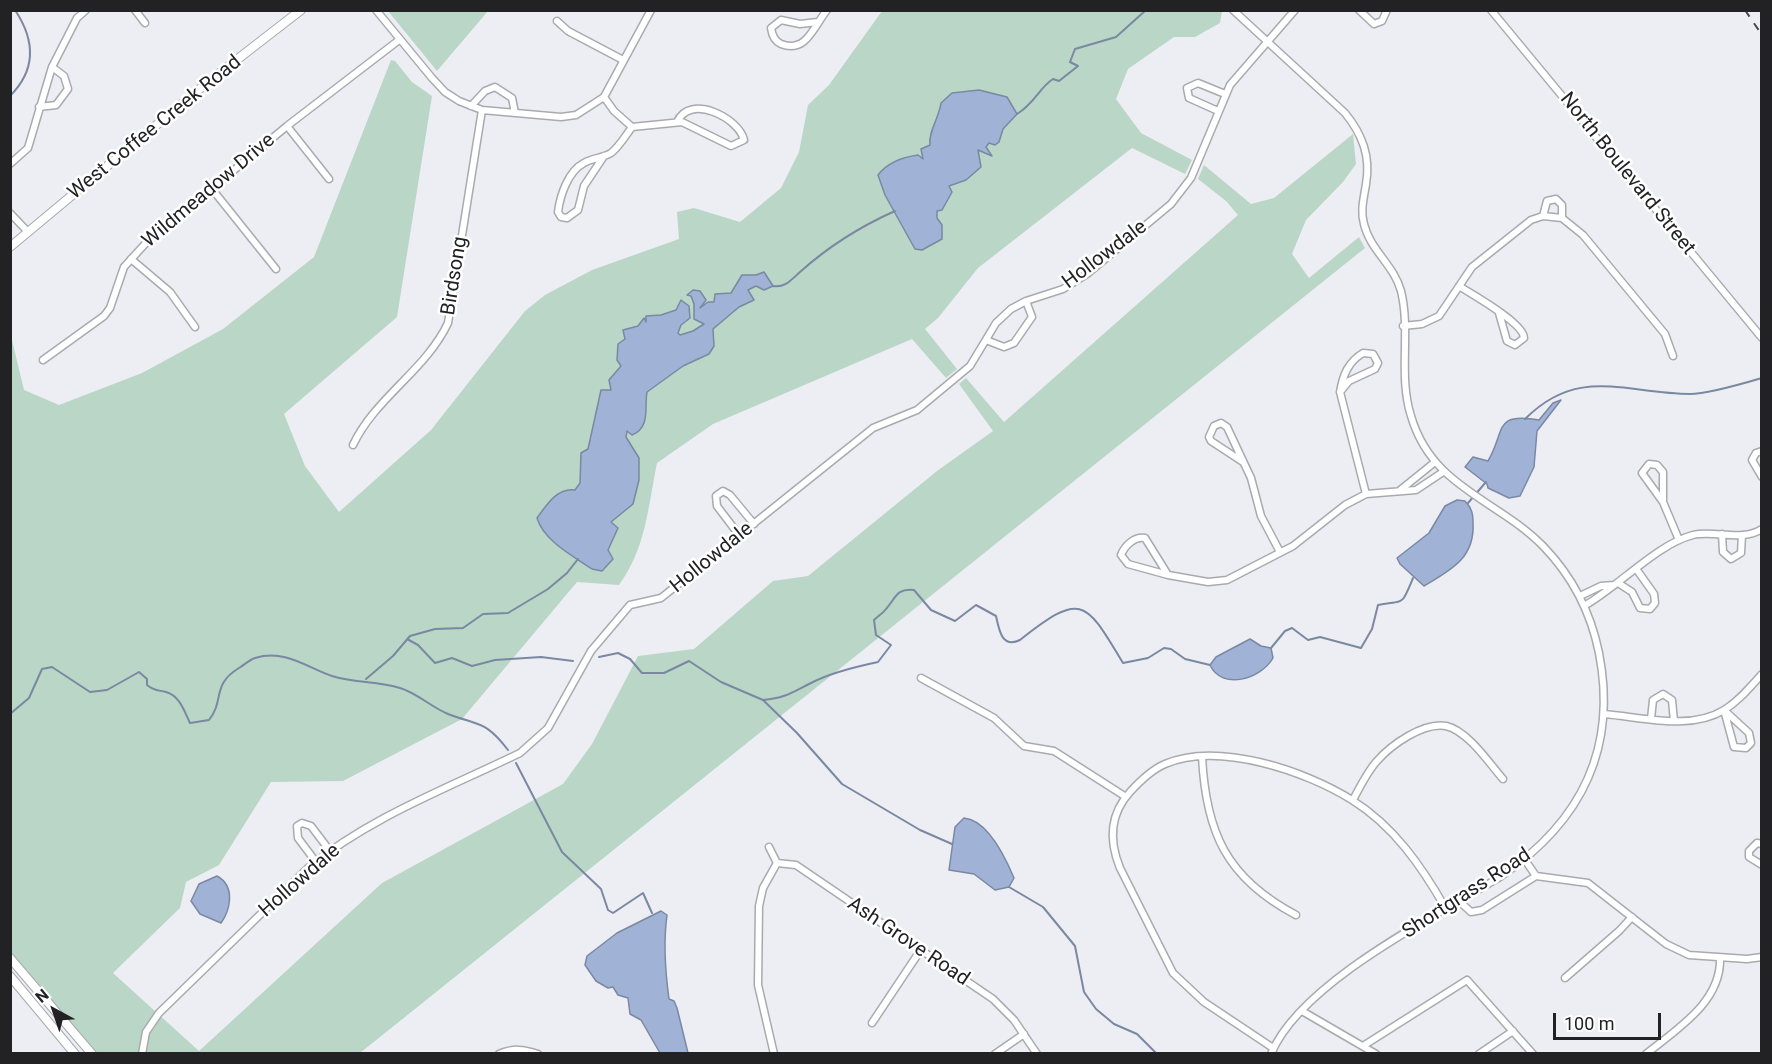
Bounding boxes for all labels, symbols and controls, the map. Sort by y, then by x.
street label: West Coffee Creek Road [64,51,246,205]
street label: North Boulevard Street [1554,88,1700,260]
street label: Wildmeadow Drive [138,129,280,253]
street label: Hollowdale [1058,215,1152,295]
street label: Birdsong [437,235,473,317]
street label: Hollowdale [666,517,758,599]
street label: Hollowdale [255,839,345,923]
street label: Shortgrass Road [1398,844,1536,944]
street label: Ash Grove Road [843,892,973,992]
north arrow [24,980,84,1040]
text: N [32,985,53,1007]
scale bar [1556,1001,1664,1039]
text: 100 m [1564,1013,1615,1034]

